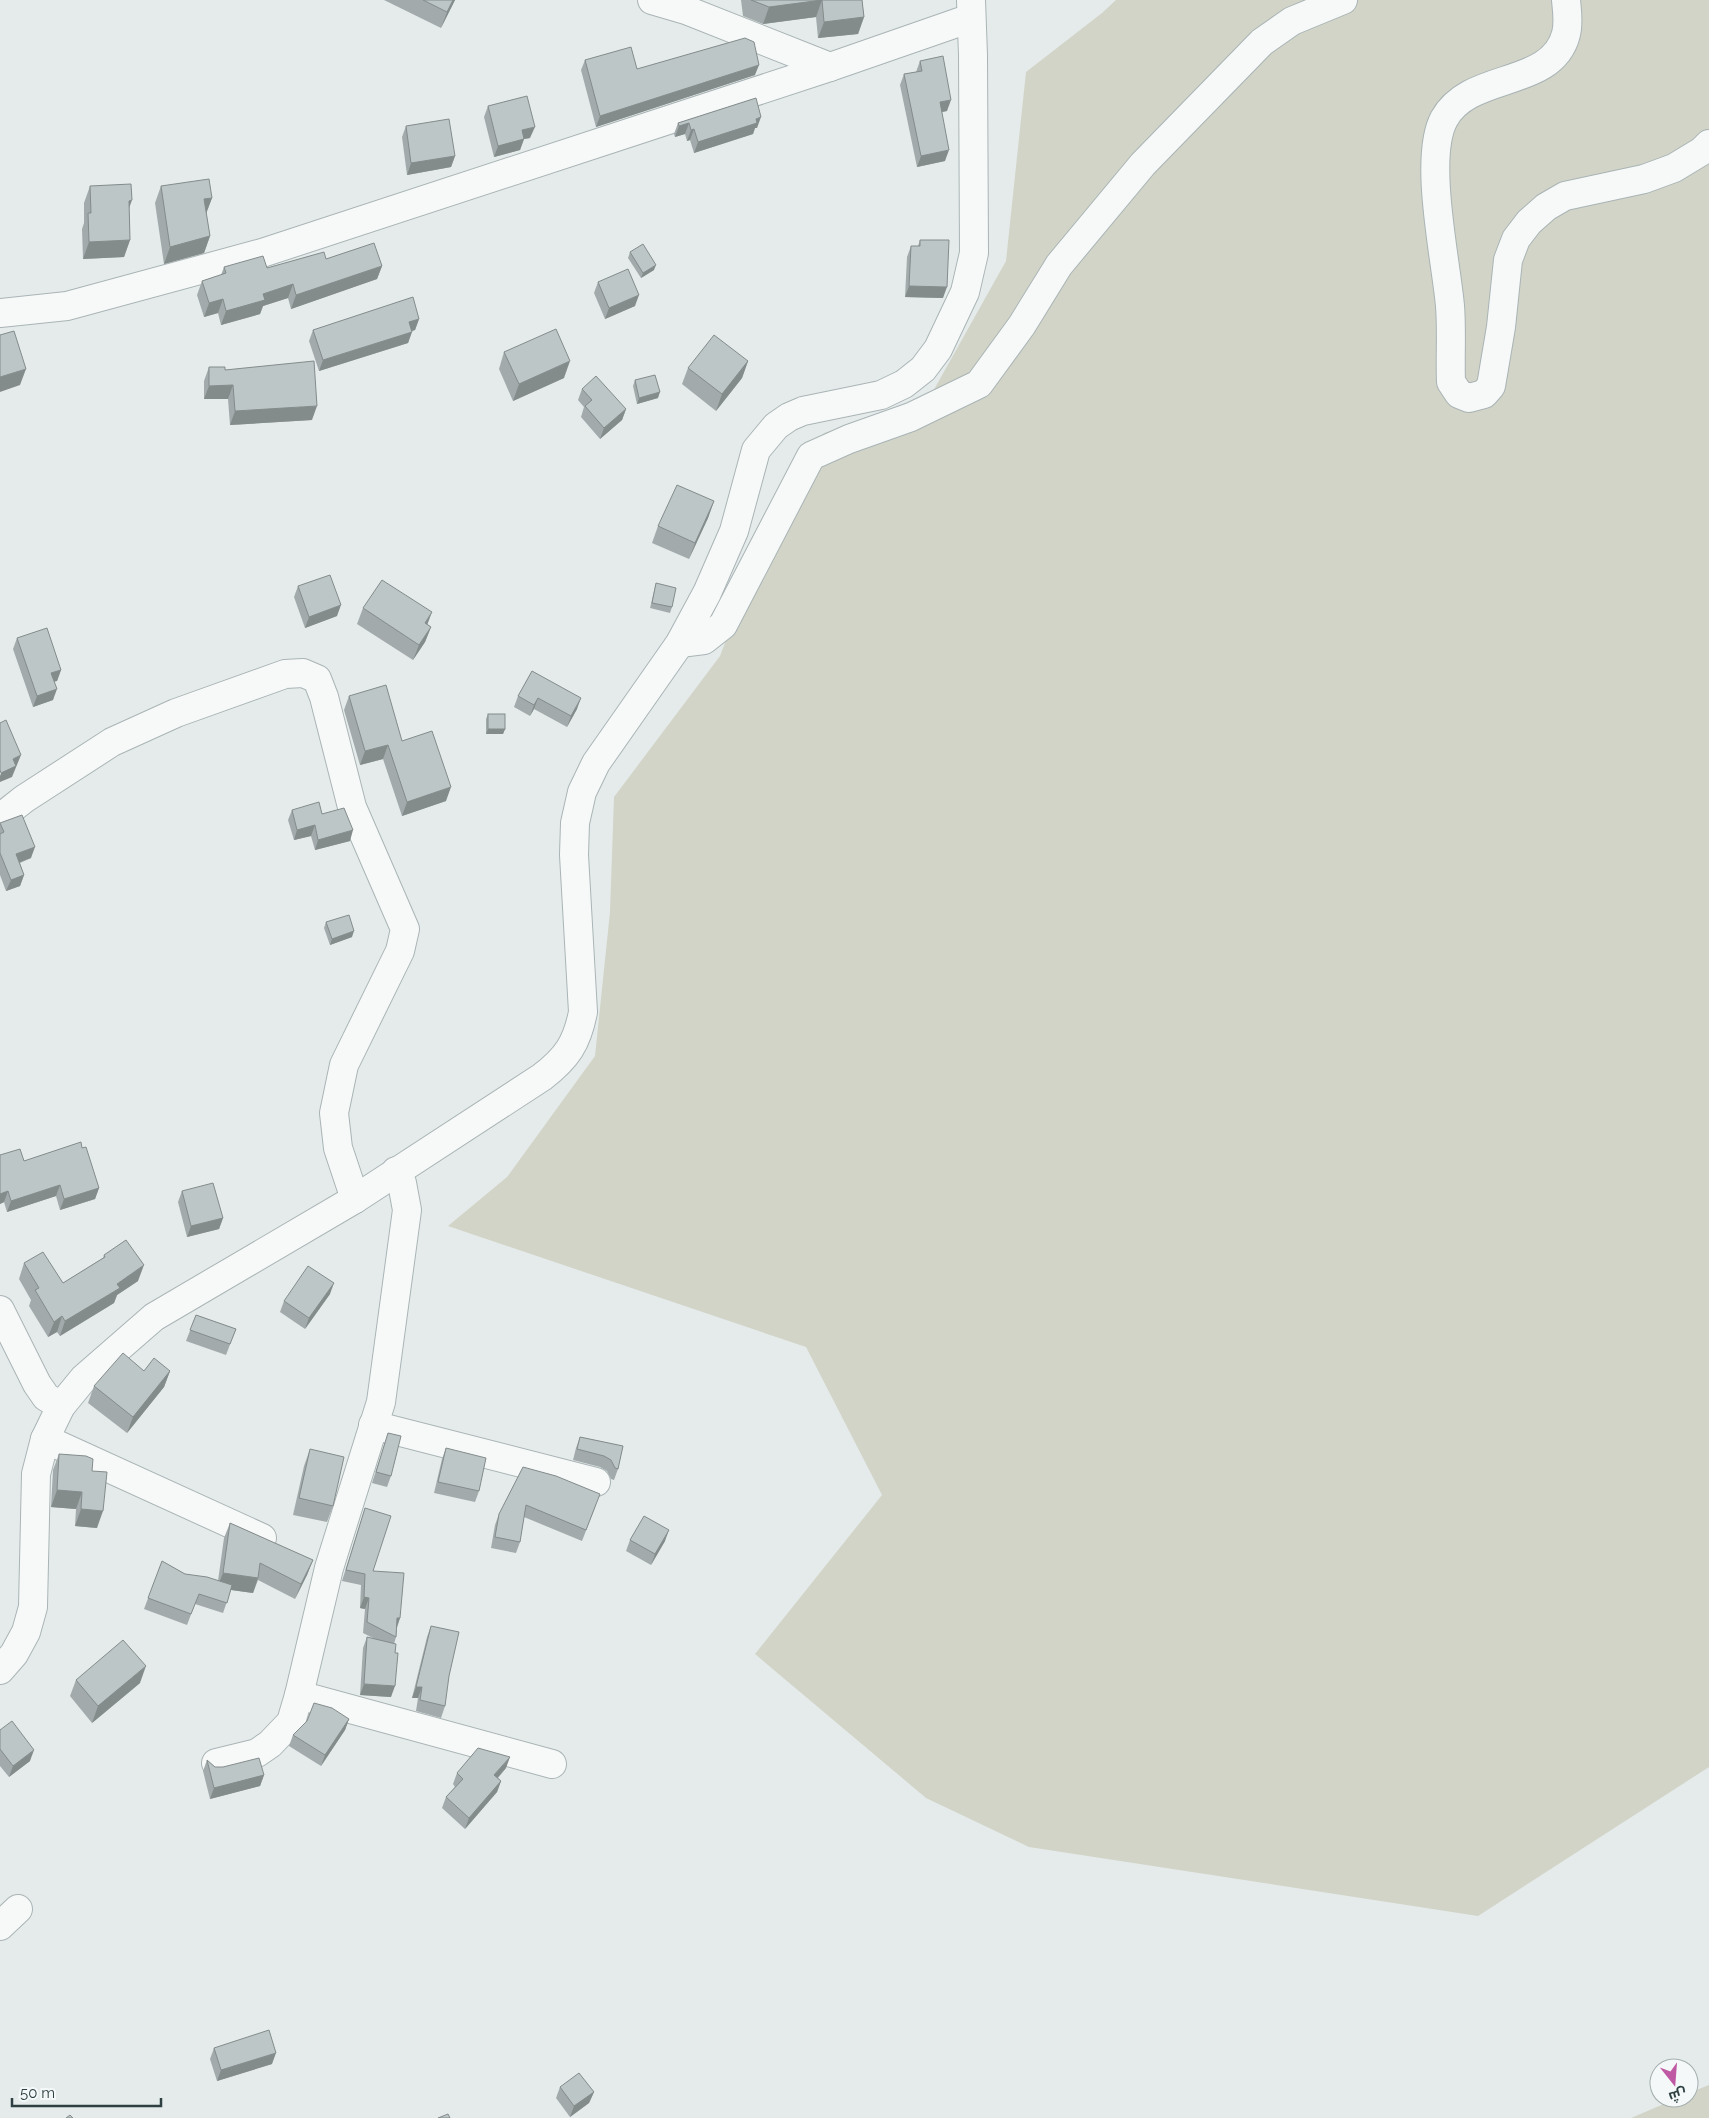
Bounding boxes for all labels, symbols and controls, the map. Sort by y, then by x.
north arrow [1649,2058,1699,2108]
scale bar [12,2076,161,2108]
text: 50 m [20,2084,55,2102]
text: ش [1667,2084,1689,2106]

